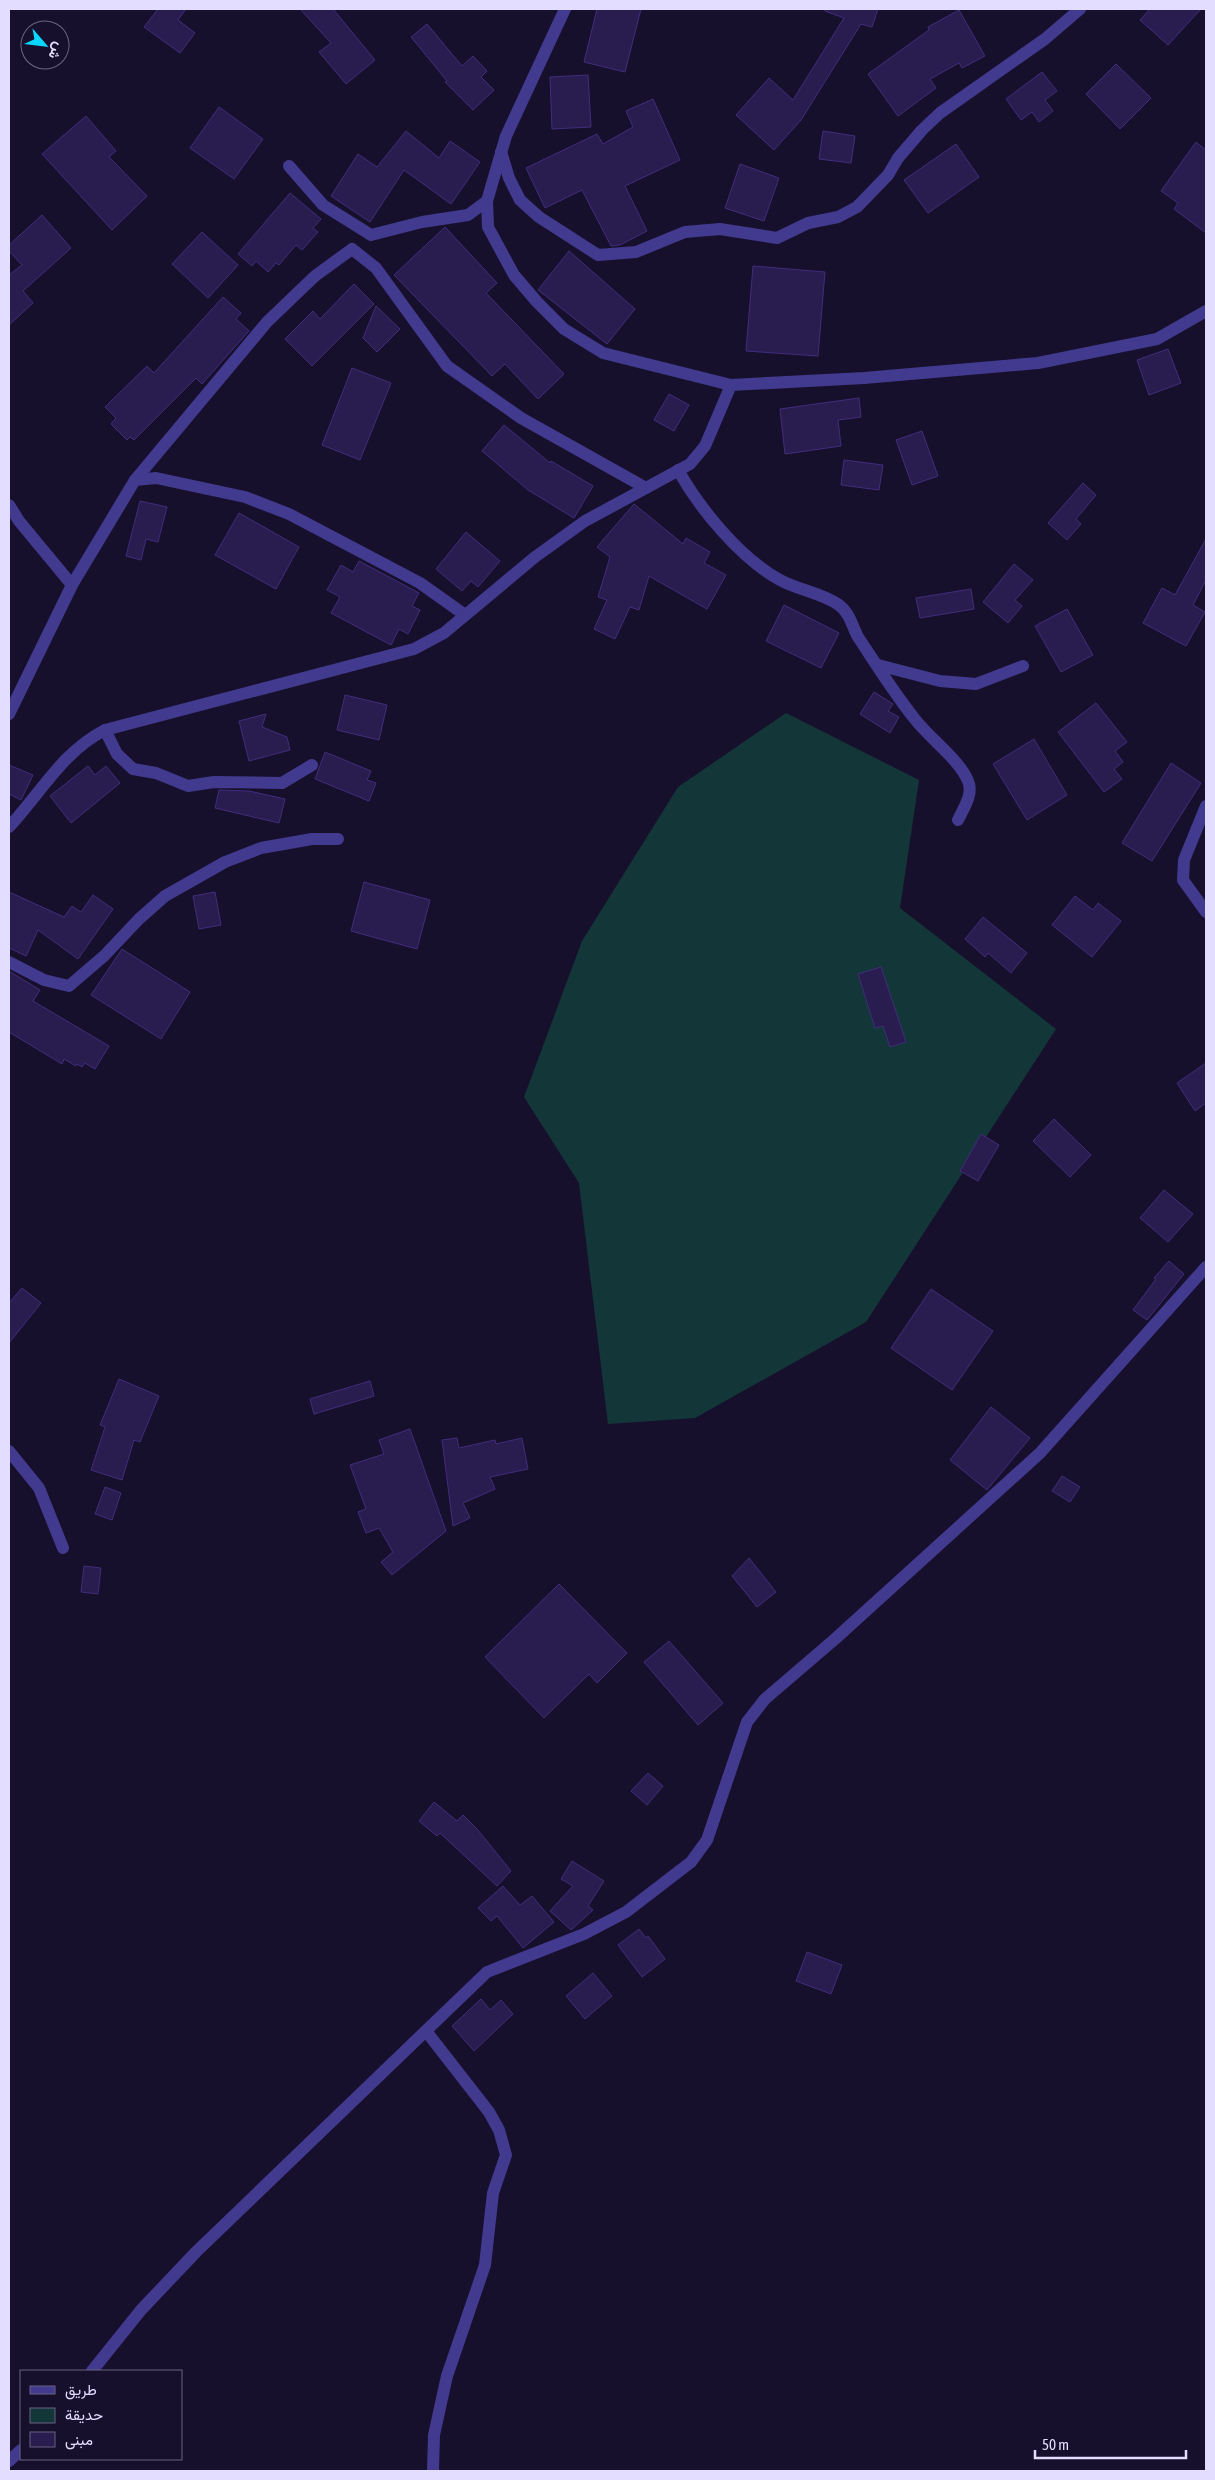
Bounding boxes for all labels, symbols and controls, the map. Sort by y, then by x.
north arrow [20,20,70,70]
text: ش [45,39,67,62]
legend [20,2370,182,2460]
text: طريق [65,2381,97,2400]
text: حديقة [65,2406,103,2424]
scale bar [1035,2428,1186,2460]
text: مبنى [65,2431,93,2450]
text: 50 m [1042,2436,1069,2453]

